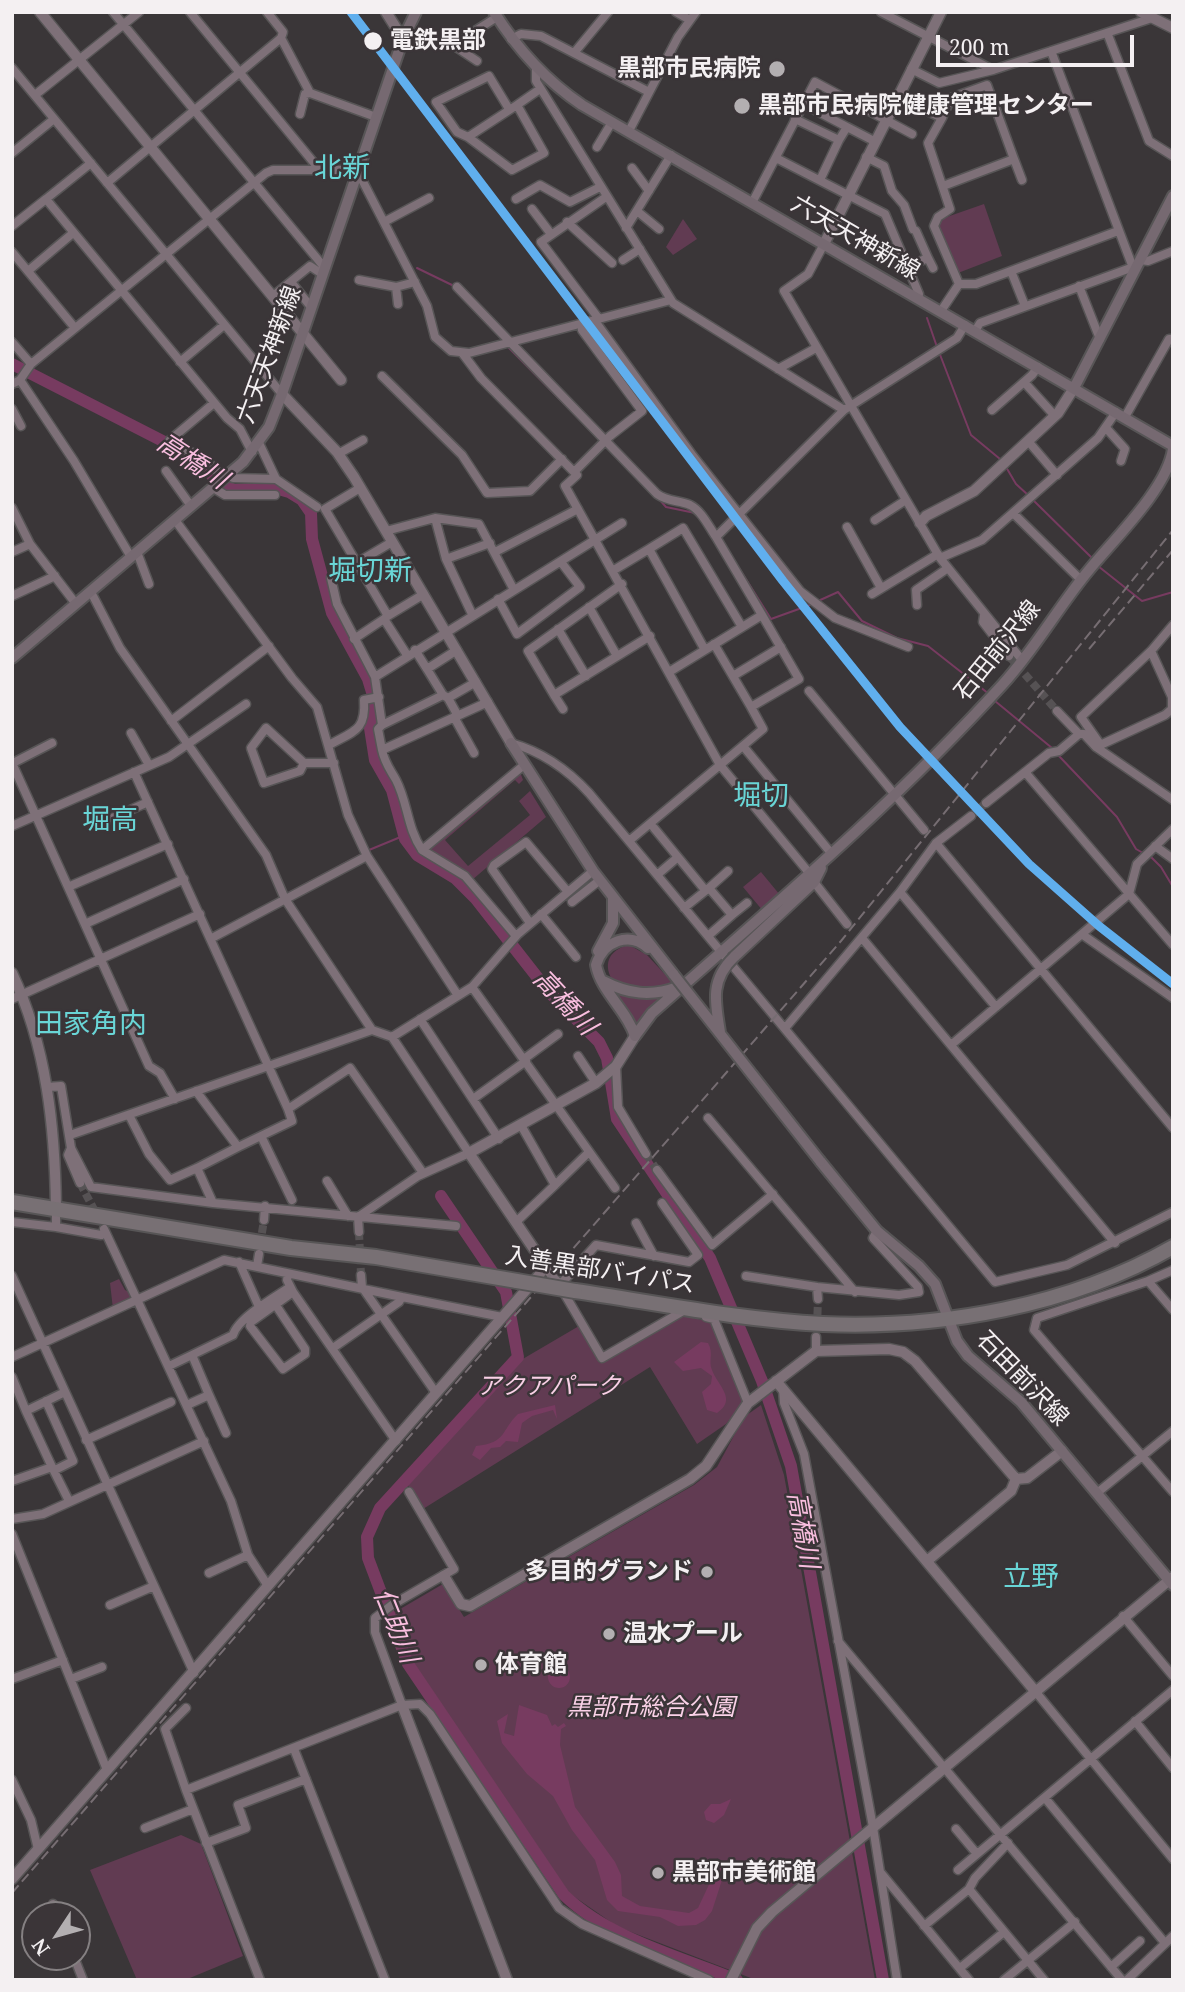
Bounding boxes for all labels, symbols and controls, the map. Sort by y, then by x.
scale bar [940,21,1138,65]
place label: 電鉄黒部 [390,27,486,55]
marker: 電鉄黒部 [362,30,384,52]
text: 200 m [949,33,1010,61]
place label: 黒部市民病院 [617,55,761,83]
marker: 黒部市民病院 [767,59,787,79]
place label: 黒部市民病院健康管理センター [758,92,1094,120]
marker: 黒部市民病院健康管理センター [732,96,752,116]
district label: 北新 [314,152,370,186]
street label: 六天天神新線 [785,190,925,286]
street label: 六天天神新線 [232,282,308,428]
water label: 高橋川 [151,428,233,496]
district label: 堀切新 [328,555,412,589]
street label: 石田前沢線 [949,595,1047,707]
district label: 堀切 [733,780,789,814]
district label: 堀高 [82,804,138,838]
water label: 高橋川 [526,964,602,1042]
district label: 田家角内 [35,1008,147,1042]
street label: 入善黒部バイパス [503,1242,697,1300]
street label: 石田前沢線 [970,1326,1074,1432]
park label: アクアパーク [477,1373,621,1401]
water label: 高橋川 [780,1489,824,1571]
place label: 多目的グランド [525,1558,693,1586]
district label: 立野 [1003,1561,1059,1595]
marker: 多目的グランド [699,1564,715,1580]
water label: 仁助川 [366,1584,424,1668]
place label: 温水プール [623,1620,743,1648]
marker: 温水プール [601,1626,617,1642]
place label: 体育館 [495,1651,567,1679]
marker: 体育館 [473,1657,489,1673]
park label: 黒部市総合公園 [567,1694,735,1722]
place label: 黒部市美術館 [672,1859,816,1887]
marker: 黒部市美術館 [650,1865,666,1881]
north arrow [21,1901,91,1971]
text: N [26,1933,56,1961]

